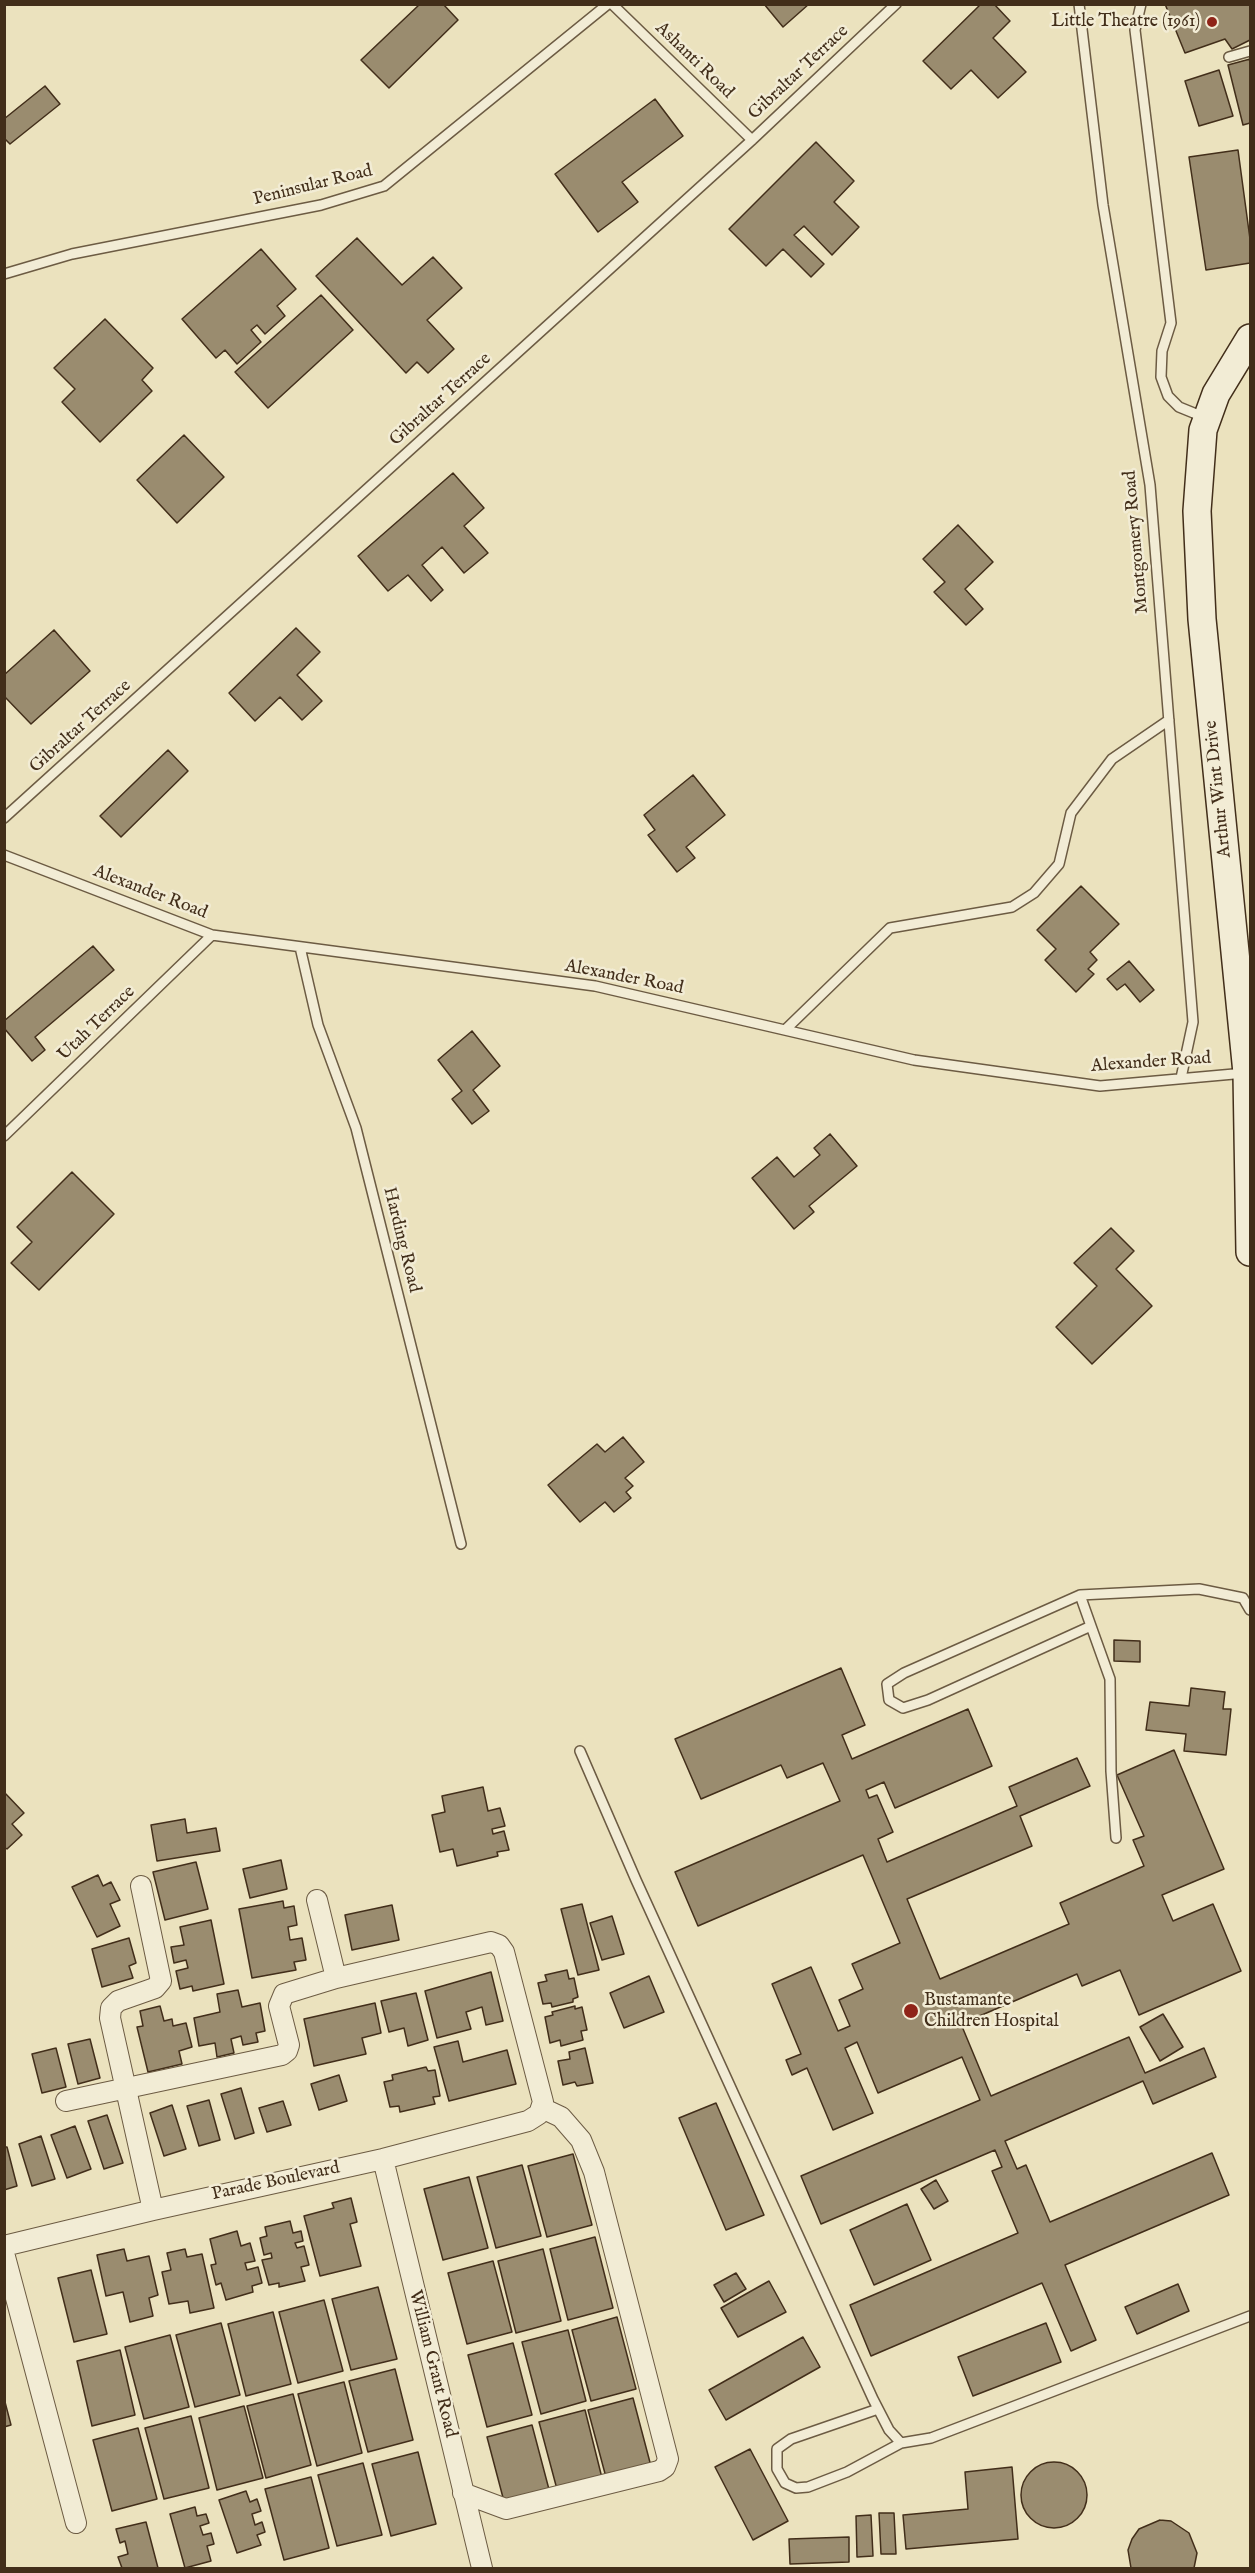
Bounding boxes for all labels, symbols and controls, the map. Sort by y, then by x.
place label: Little Theatre (1961) [1051,11,1200,33]
marker: Little Theatre (1961) [1205,15,1219,29]
street label: Ashanti Road [650,18,738,104]
street label: Gibraltar Terrace [744,21,854,125]
street label: Peninsular Road [251,161,375,211]
street label: Gibraltar Terrace [386,349,496,451]
street label: Montgomery Road [1120,469,1154,615]
street label: Gibraltar Terrace [26,676,136,778]
street label: Arthur Wint Drive [1201,719,1237,859]
street label: Alexander Road [90,861,210,925]
street label: Alexander Road [563,956,685,1000]
street label: Utah Terrace [54,982,140,1066]
street label: Alexander Road [1090,1048,1212,1078]
street label: Harding Road [377,1185,425,1295]
place label: Bustamante Children Hospital [924,1990,1059,2032]
marker: Bustamante Children Hospital [902,2002,920,2020]
street label: Parade Boulevard [210,2158,342,2206]
street label: William Grant Road [403,2288,461,2440]

